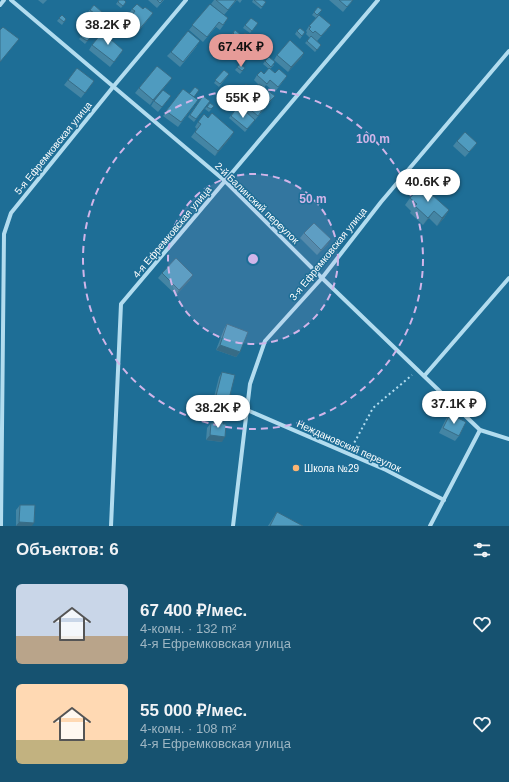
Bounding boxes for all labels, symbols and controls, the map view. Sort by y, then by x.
pin: 38.2K ₽ [71,12,145,46]
text: 38.2K ₽ [85,17,131,32]
pin: 67.4K ₽ [204,34,278,68]
text: 67.4K ₽ [218,39,264,54]
pin: 55K ₽ [215,85,271,119]
text: 55K ₽ [225,90,261,105]
street label: 5-я Ефремковская улица [12,99,94,197]
text: 100 m [356,132,390,146]
street label: 2-й Балинский переулок [213,160,302,246]
pin: 40.6K ₽ [391,169,465,203]
text: 40.6K ₽ [405,174,451,189]
street label: 4-я Ефремковская улица [130,184,214,280]
text: 50 m [299,192,327,206]
street label: 3-я Ефремковская улица [287,205,369,303]
centre of rings [246,252,260,266]
pin: 37.1K ₽ [417,391,491,425]
pin: 38.2K ₽ [181,395,255,429]
text: 37.1K ₽ [431,396,477,411]
text: 38.2K ₽ [195,400,241,415]
street label: Неждановский переулок [295,418,403,474]
marker: Школа №29 [291,463,301,473]
place label: Школа №29 [304,463,359,474]
icon: filters [471,539,493,561]
text: Объектов: 6 [16,540,119,559]
icon: home [48,600,96,648]
text: 67 400 ₽/мес. [140,601,247,620]
icon: heart [471,613,493,635]
text: 4-комн. · 132 m² [140,621,236,636]
text: 4-я Ефремковская улица [140,636,291,651]
icon: home [48,700,96,748]
text: 55 000 ₽/мес. [140,701,247,720]
icon: heart [471,713,493,735]
text: 4-комн. · 108 m² [140,721,236,736]
text: 4-я Ефремковская улица [140,736,291,751]

